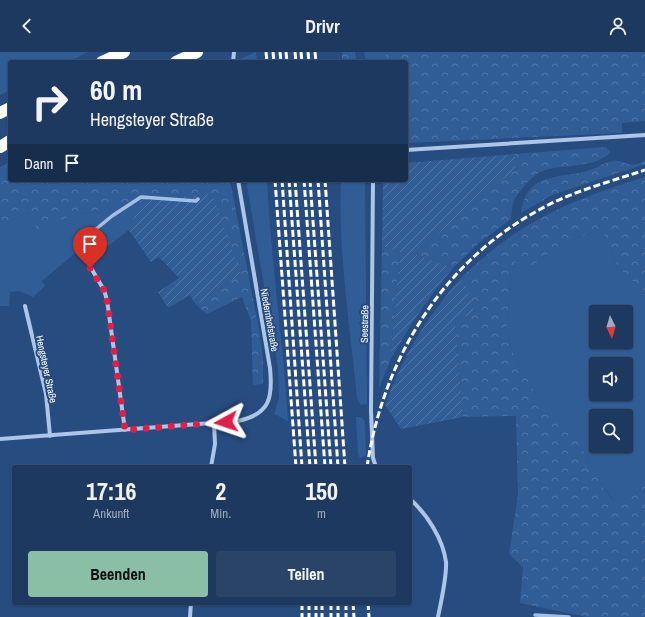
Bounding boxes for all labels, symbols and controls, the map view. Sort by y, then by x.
text: Drivr [305,14,340,39]
icon: back [16,15,38,37]
icon: person [607,15,629,37]
text: 60 m [90,71,142,109]
icon: right [24,76,76,128]
text: Hengsteyer Straße [90,107,214,132]
icon: arrive [61,152,83,174]
text: Dann [24,153,53,174]
pin [73,227,107,268]
icon: arrive [79,233,101,255]
street label: Niedernhofstraße [258,288,282,353]
street label: Seestraße [358,305,371,343]
north arrow [589,305,633,349]
map controls [589,305,633,453]
street label: Hengsteyer Straße [33,334,60,405]
button: sound [589,357,633,401]
position arrow [205,401,247,443]
button: search [589,409,633,453]
text: 17:16 [86,475,136,507]
text: 2 [215,475,226,507]
text: 150 [305,475,338,507]
text: Ankunft [93,505,129,522]
text: Min. [210,505,231,522]
text: m [317,505,326,522]
button: Beenden [28,551,208,597]
button: Teilen [216,551,396,597]

